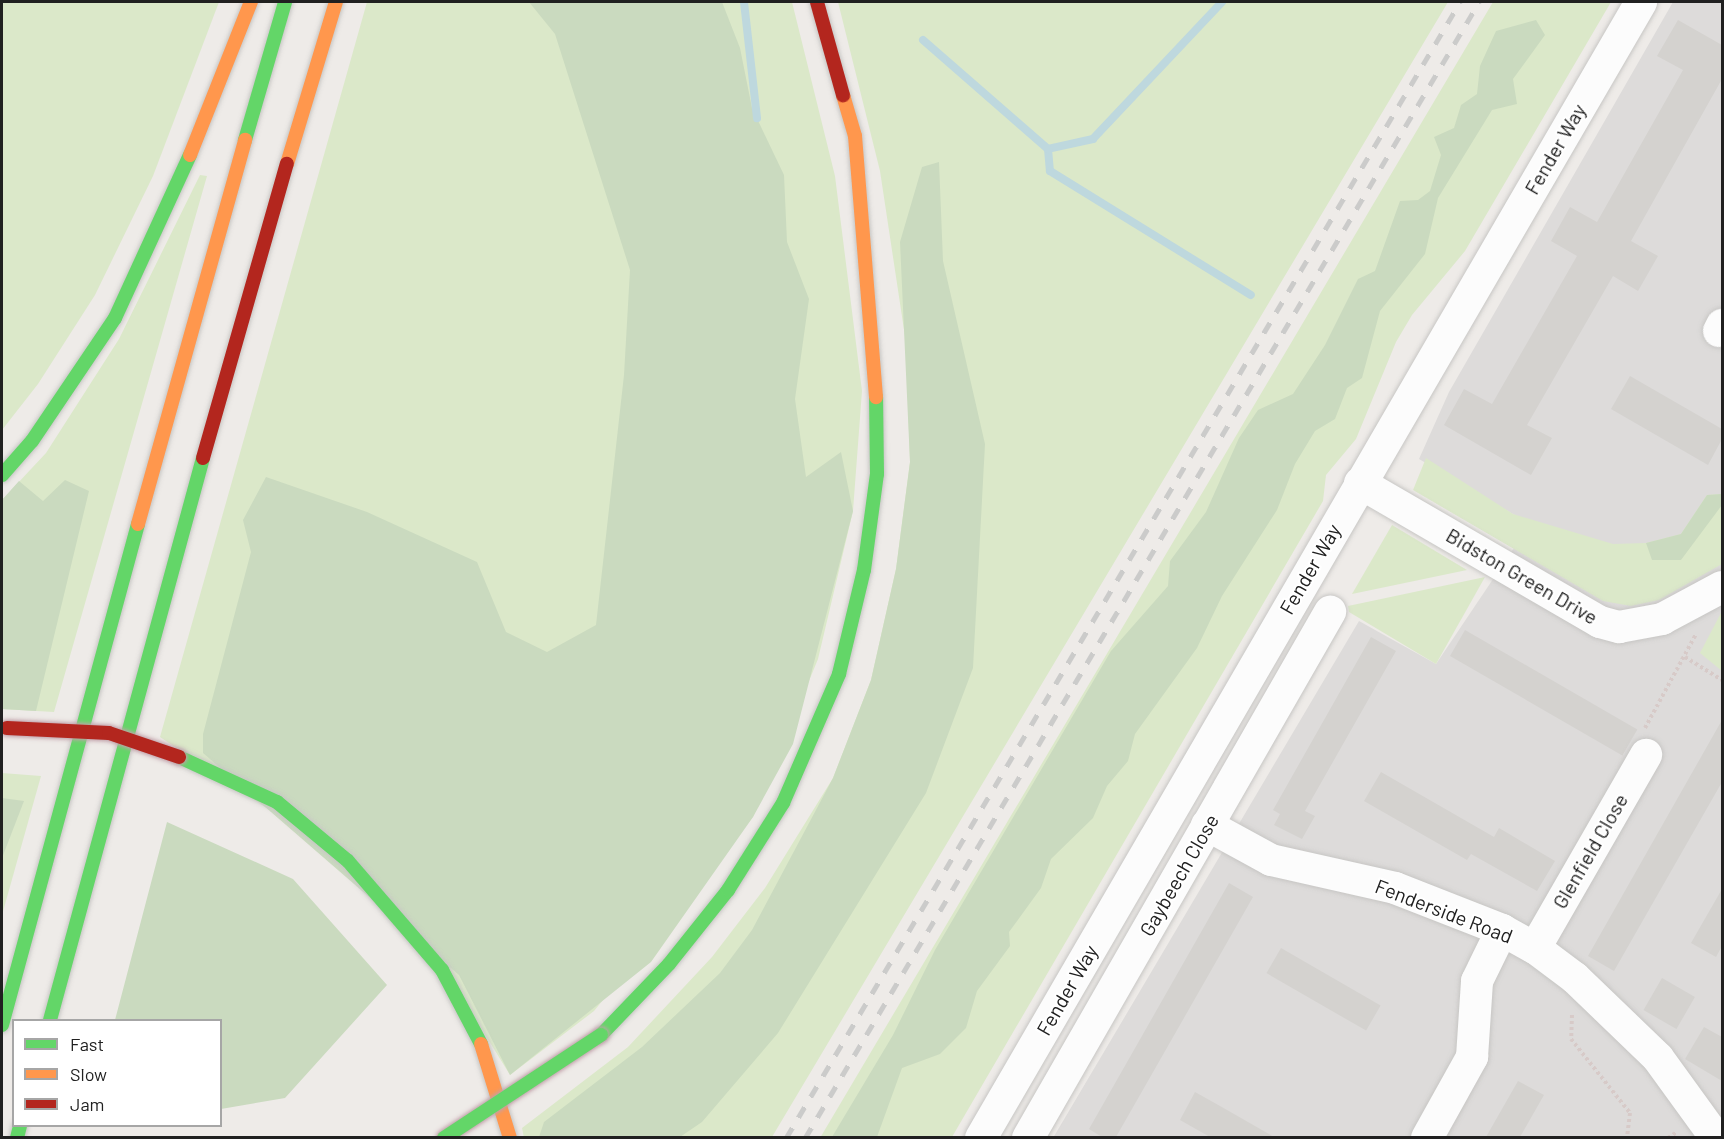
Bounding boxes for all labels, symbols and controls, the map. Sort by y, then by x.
street label: Fender Way [1519,99,1591,199]
street label: Fender Way [1274,519,1346,619]
street label: Bidston Green Drive [1442,523,1602,629]
street label: Glenfield Close [1547,789,1633,913]
street label: Gaybeech Close [1134,810,1224,940]
street label: Fenderside Road [1372,874,1516,948]
street label: Fender Way [1031,940,1103,1040]
legend [12,1019,222,1127]
text: Fast [70,1033,104,1055]
text: Slow [70,1063,107,1085]
text: Jam [70,1093,104,1115]

